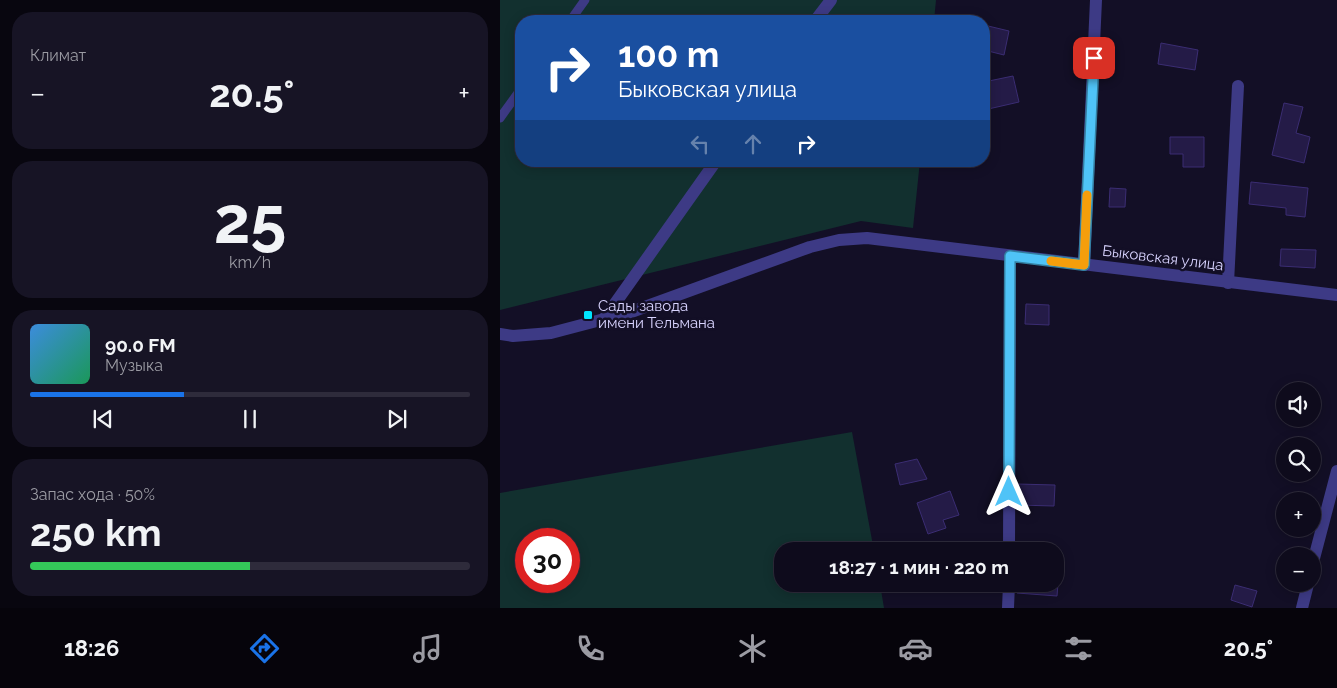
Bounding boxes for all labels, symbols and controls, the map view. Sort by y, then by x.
text: 100 m [618,34,719,75]
icon: right [535,35,600,100]
pin [1073,37,1115,79]
icon: arrive [1080,44,1108,72]
text: Климат [30,46,86,65]
text: 20.5° [209,71,294,116]
text: Быковская улица [618,76,797,102]
text: − [30,77,45,110]
text: + [458,77,470,110]
icon: left [686,130,714,158]
icon: ahead [739,130,767,158]
icon: right [792,130,820,158]
text: 25 [214,182,286,258]
street label: Быковская улица [1101,242,1225,274]
text: km/h [229,253,271,272]
place label: Сады завода имени Тельмана [598,297,715,332]
marker: Сады завода имени Тельмана [582,309,594,321]
text: 90.0 FM [105,334,176,356]
text: Музыка [105,356,163,375]
map controls [1276,382,1321,592]
button: sound [1276,382,1321,427]
icon: previous [89,405,117,433]
icon: pause [236,405,264,433]
icon: next [383,405,411,433]
button: search [1276,437,1321,482]
position arrow [982,465,1034,517]
text: Запас хода · 50% [30,485,155,504]
button: + [1276,492,1321,537]
text: 250 km [30,510,162,555]
speed limit sign: 30 [515,528,580,593]
button: − [1276,547,1321,592]
text: 18:27 · 1 мин · 220 m [829,556,1009,578]
icon: directions [247,631,282,666]
icon: music [410,631,445,666]
icon: phone [573,631,608,666]
icon: climate [735,631,770,666]
icon: car [898,631,933,666]
icon: filters [1061,631,1096,666]
text: 18:26 [64,635,119,661]
text: 20.5° [1224,635,1273,661]

